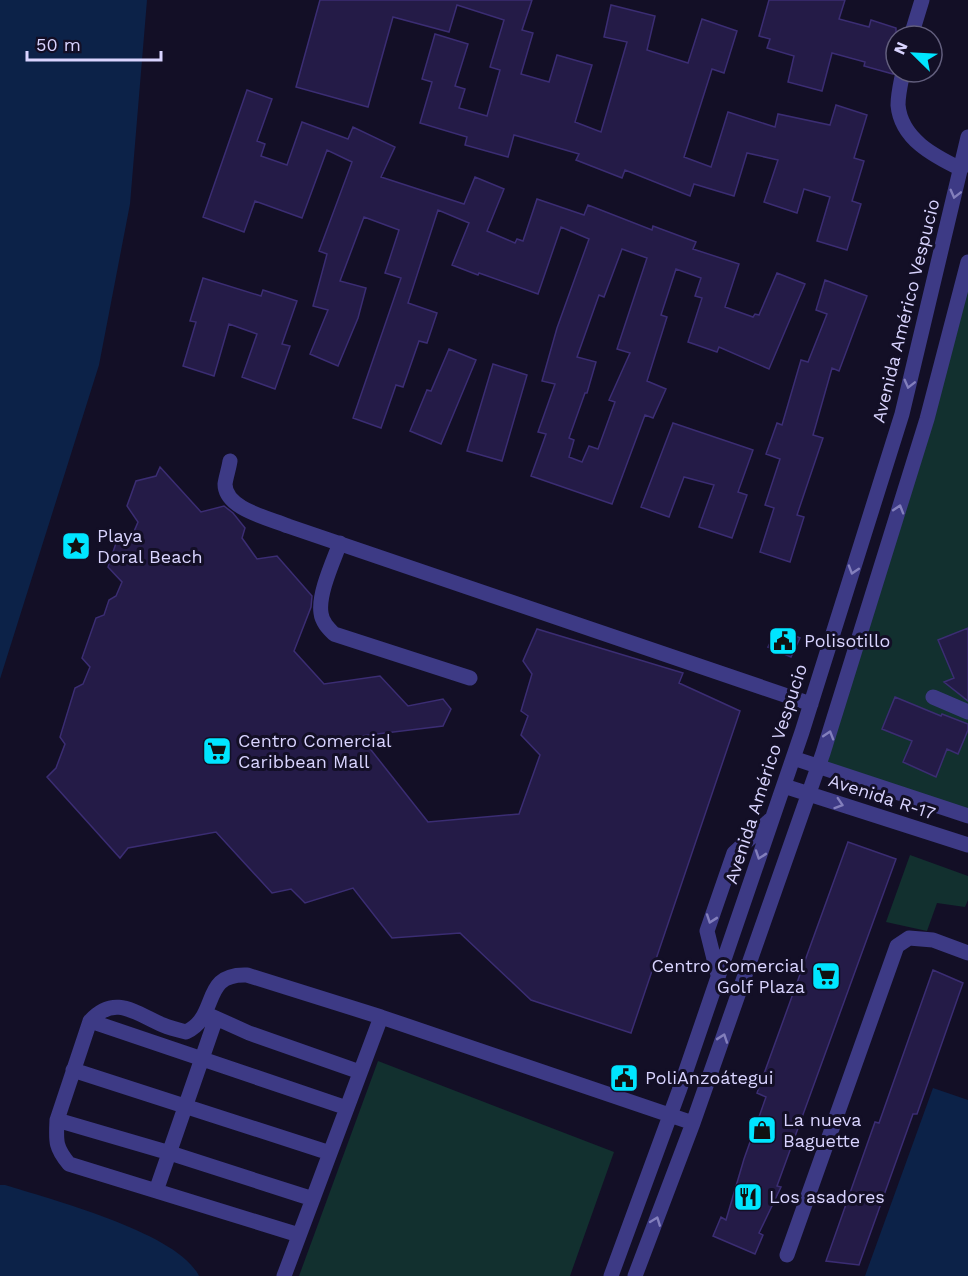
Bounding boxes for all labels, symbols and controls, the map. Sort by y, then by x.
scale bar [27,24,160,62]
north arrow [884,24,944,84]
text: 50 m [36,34,81,55]
text: N [890,39,912,57]
one-way arrow [949,189,962,199]
street label: Avenida Américo Vespucio [867,197,944,425]
one-way arrow [904,379,917,389]
one-way arrow [892,504,904,515]
place label: Playa Doral Beach [97,525,203,567]
place icon: Playa Doral Beach [60,530,92,562]
one-way arrow [848,564,860,575]
public building icon: Polisotillo [767,625,799,657]
place label: Polisotillo [804,630,890,651]
street label: Avenida Américo Vespucio [720,661,811,887]
place label: Centro Comercial Caribbean Mall [238,730,392,772]
one-way arrow [822,730,834,741]
supermarket icon: Centro Comercial Caribbean Mall [201,735,233,767]
street label: Avenida R-17 [826,769,938,824]
one-way arrow [833,797,844,809]
one-way arrow [754,850,767,860]
one-way arrow [706,913,719,924]
place label: Centro Comercial Golf Plaza [651,955,805,997]
supermarket icon: Centro Comercial Golf Plaza [810,960,842,992]
one-way arrow [715,1033,728,1044]
public building icon: PoliAnzoátegui [608,1062,640,1094]
place label: PoliAnzoátegui [645,1067,773,1088]
place label: La nueva Baguette [783,1109,861,1151]
shop icon: La nueva Baguette [746,1114,778,1146]
restaurant icon: Los asadores [732,1181,764,1213]
place label: Los asadores [769,1186,885,1207]
one-way arrow [649,1216,661,1227]

